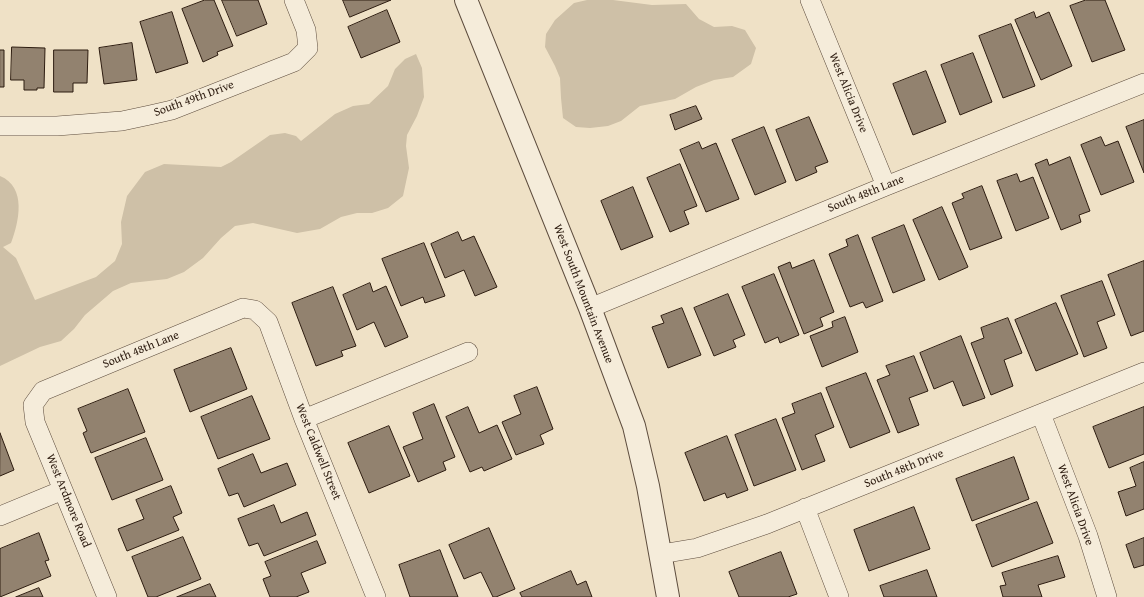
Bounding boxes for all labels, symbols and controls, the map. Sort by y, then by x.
street label: West Alicia Drive [825,51,871,135]
street label: South 49th Drive [152,78,236,120]
street label: South 48th Lane [826,172,906,216]
street label: West South Mountain Avenue [550,222,616,366]
street label: South 48th Lane [101,328,181,372]
street label: West Caldwell Street [292,402,344,502]
street label: South 48th Drive [862,447,946,491]
street label: West Ardmore Road [43,452,93,550]
street label: West Alicia Drive [1054,463,1096,547]

